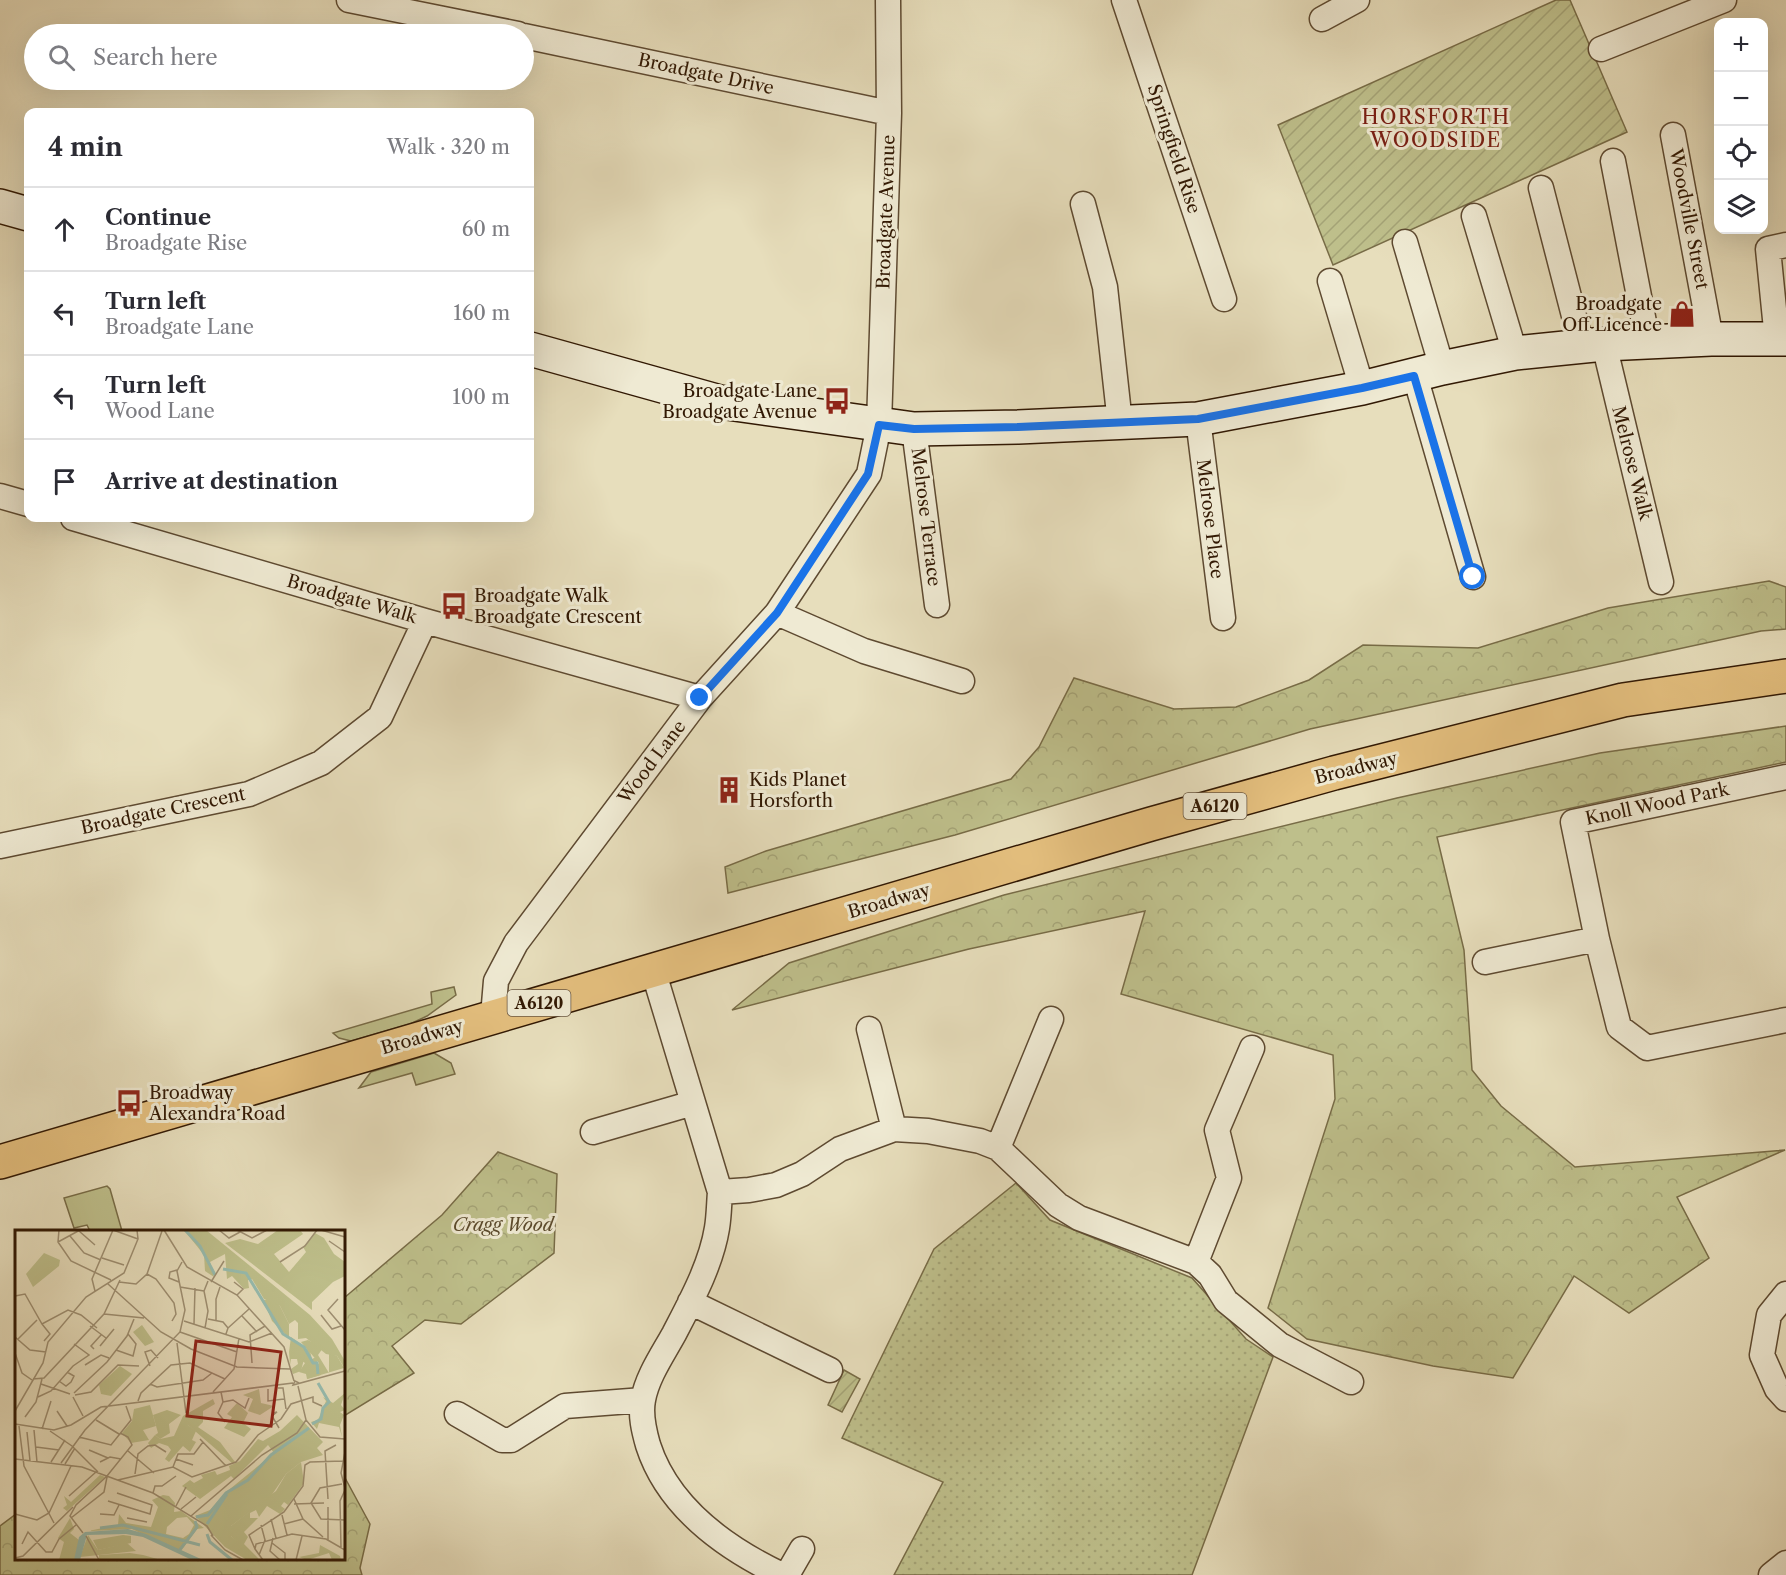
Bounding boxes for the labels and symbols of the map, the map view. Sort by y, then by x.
street label: Broadgate Drive [636,49,776,99]
street label: Springfield Rise [1143,82,1205,216]
district label: HORSFORTH WOODSIDE [1361,105,1511,152]
street label: Broadgate Avenue [872,134,900,290]
street label: Woodville Street [1664,146,1714,292]
place label: Broadgate Off Licence [1562,293,1662,336]
shop icon: Broadgate Off Licence [1667,299,1697,329]
place label: Broadgate Lane Broadgate Avenue [662,380,817,423]
bus stop icon: Broadgate Lane Broadgate Avenue [822,386,852,416]
street label: Melrose Walk [1607,404,1657,524]
street label: Melrose Terrace [907,446,945,588]
street label: Melrose Place [1192,458,1228,580]
route start [1459,563,1485,589]
street label: Broadgate Walk [284,570,421,629]
place label: Broadgate Walk Broadgate Crescent [474,585,642,628]
bus stop icon: Broadgate Walk Broadgate Crescent [439,591,469,621]
route end [686,684,712,710]
street label: Wood Lane [613,716,690,809]
street label: Broadway [1312,747,1401,789]
place label: Kids Planet Horsforth [749,769,847,812]
building icon: Kids Planet Horsforth [714,775,744,805]
street label: Knoll Wood Park [1583,778,1732,830]
street label: Broadgate Crescent [79,783,248,839]
road number: A6120 [1184,793,1246,819]
street label: Broadway [845,878,934,923]
road number: A6120 [508,990,570,1016]
street label: Broadway [378,1014,467,1059]
place label: Broadway Alexandra Road [148,1082,285,1125]
bus stop icon: Broadway Alexandra Road [114,1088,144,1118]
park label: Cragg Wood [453,1214,556,1236]
inset map [15,1230,345,1560]

